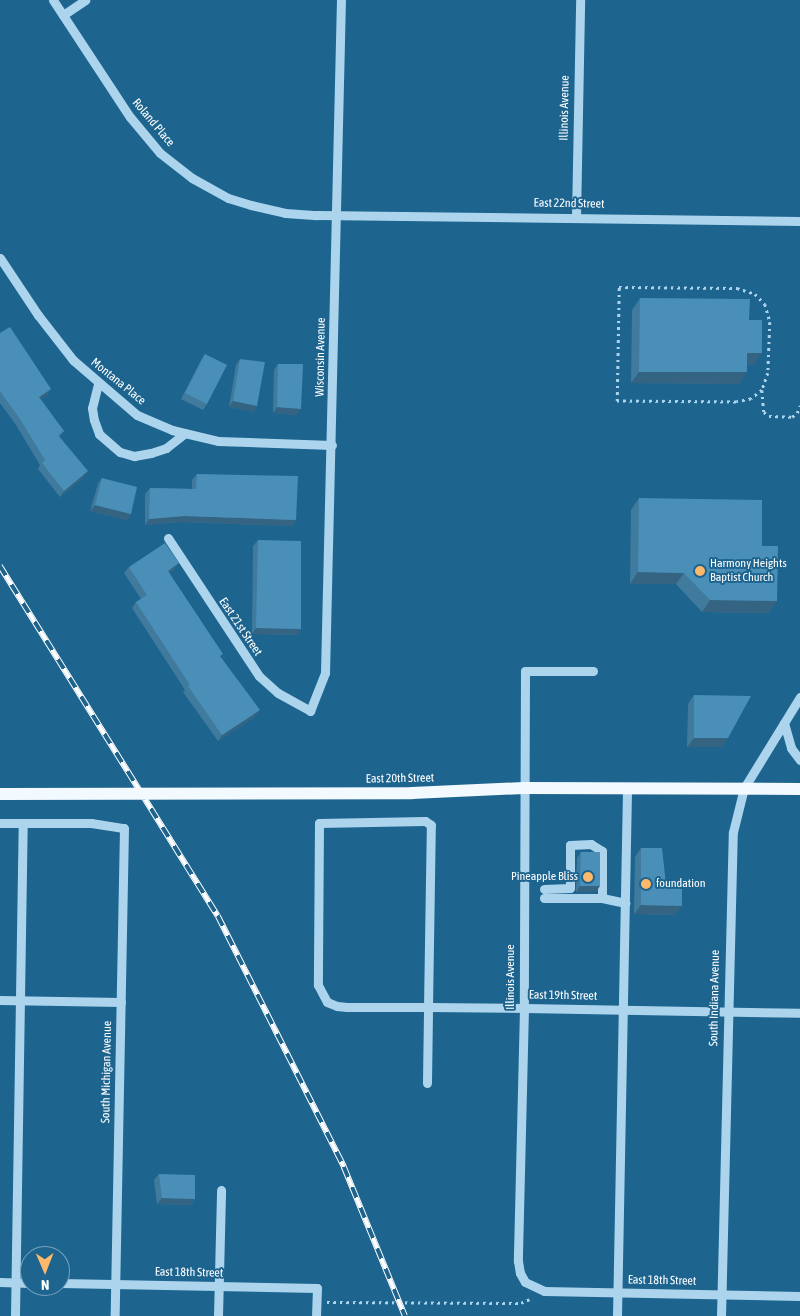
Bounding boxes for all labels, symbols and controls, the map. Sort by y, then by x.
street label: Illinois Avenue [557,75,573,141]
street label: Roland Place [129,96,177,150]
street label: East 22nd Street [533,196,605,212]
street label: Wisconsin Avenue [313,317,329,397]
street label: Montana Place [88,356,148,408]
place label: Harmony Heights Baptist Church [710,557,787,585]
marker: Harmony Heights Baptist Church [694,565,706,577]
street label: East 21st Street [215,595,265,659]
street label: East 20th Street [366,771,434,787]
place label: Pineapple Bliss [511,870,578,884]
marker: Pineapple Bliss [582,871,594,883]
place label: foundation [656,877,706,891]
marker: foundation [640,878,652,890]
street label: Illinois Avenue [504,944,518,1010]
street label: South Indiana Avenue [707,950,723,1046]
street label: East 19th Street [529,988,597,1004]
street label: South Michigan Avenue [99,1021,115,1123]
north arrow [20,1246,70,1296]
street label: East 18th Street [155,1265,223,1281]
street label: East 18th Street [628,1273,696,1289]
text: N [41,1277,50,1293]

